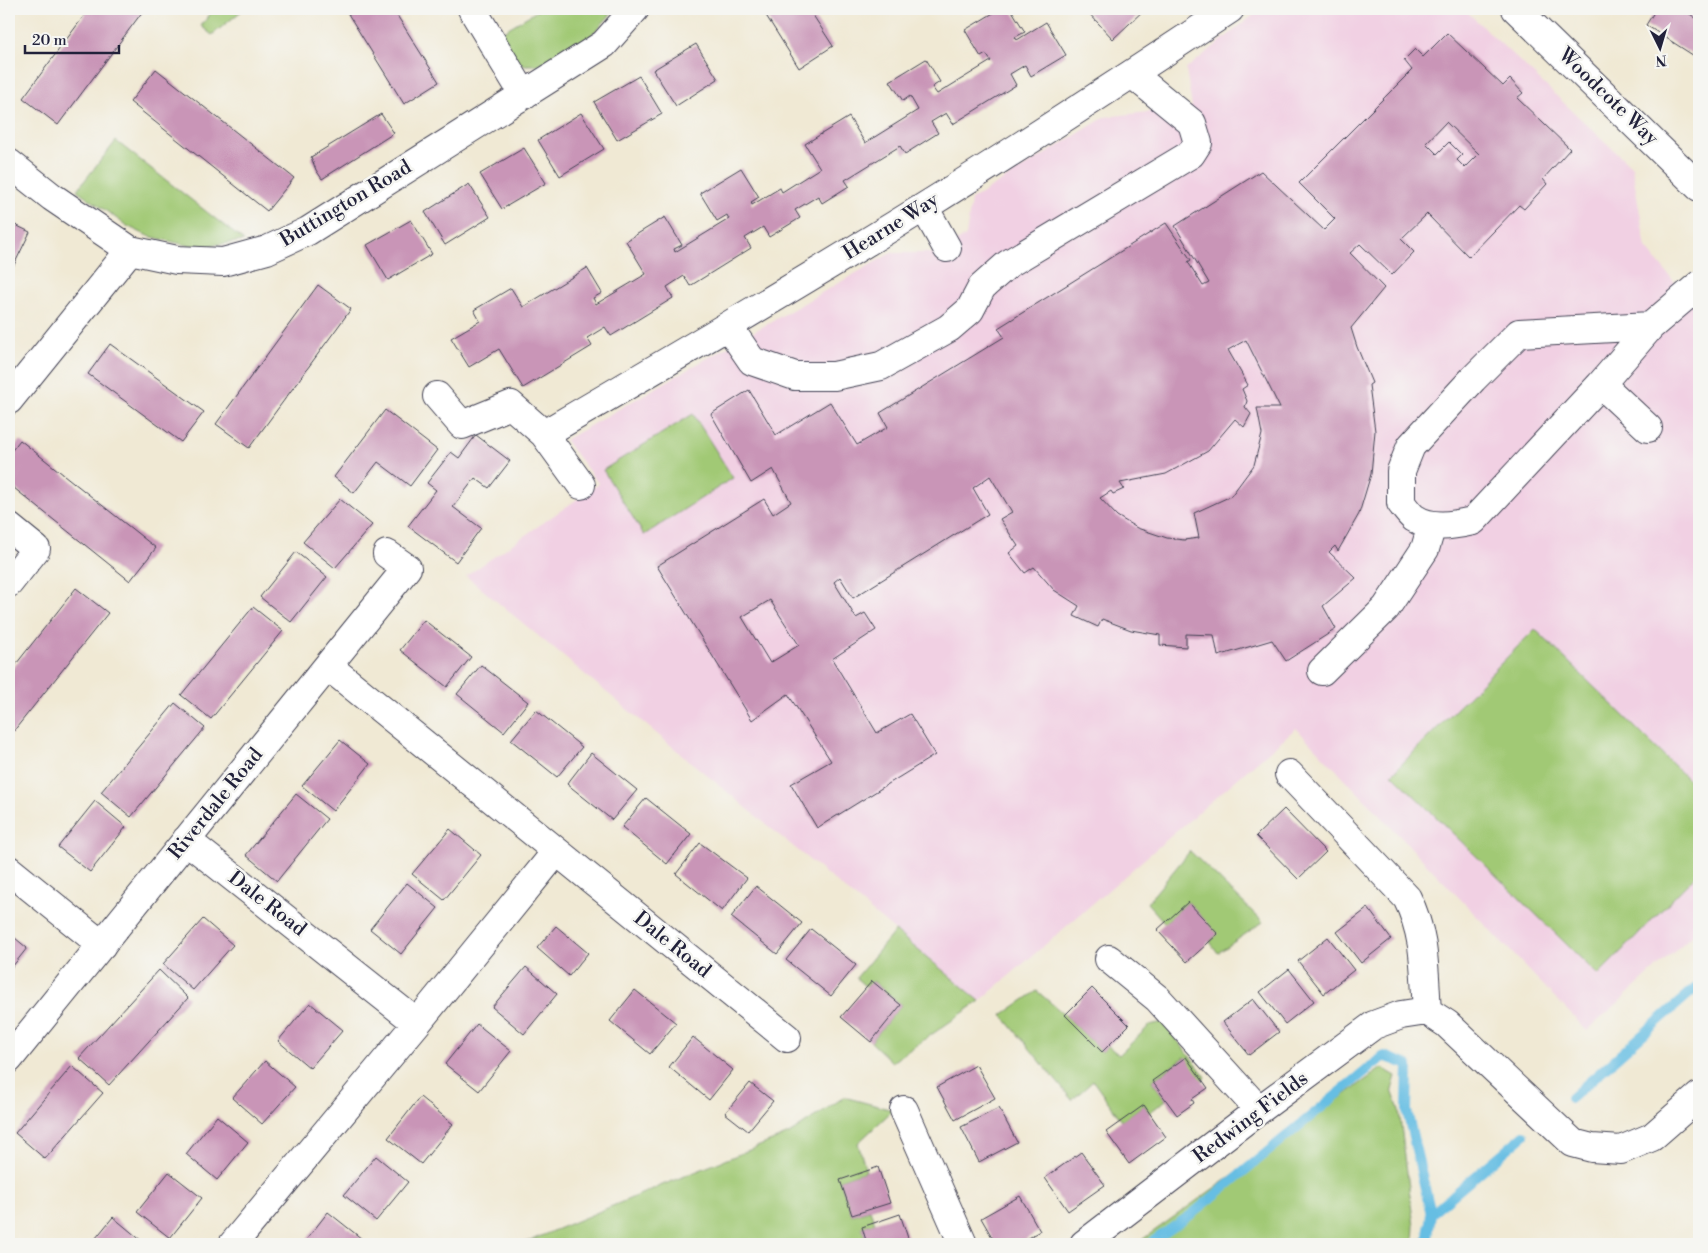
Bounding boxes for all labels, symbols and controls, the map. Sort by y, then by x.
scale bar [25,22,119,54]
north arrow [1636,22,1686,72]
text: 20 m [32,31,67,50]
street label: Woodcote Way [1552,42,1663,151]
text: N [1655,51,1667,69]
street label: Buttington Road [275,155,417,254]
street label: Hearne Way [839,188,944,266]
street label: Riverdale Road [163,743,269,865]
street label: Dale Road [223,866,312,943]
street label: Dale Road [628,906,716,984]
street label: Redwing Fields [1188,1067,1314,1169]

